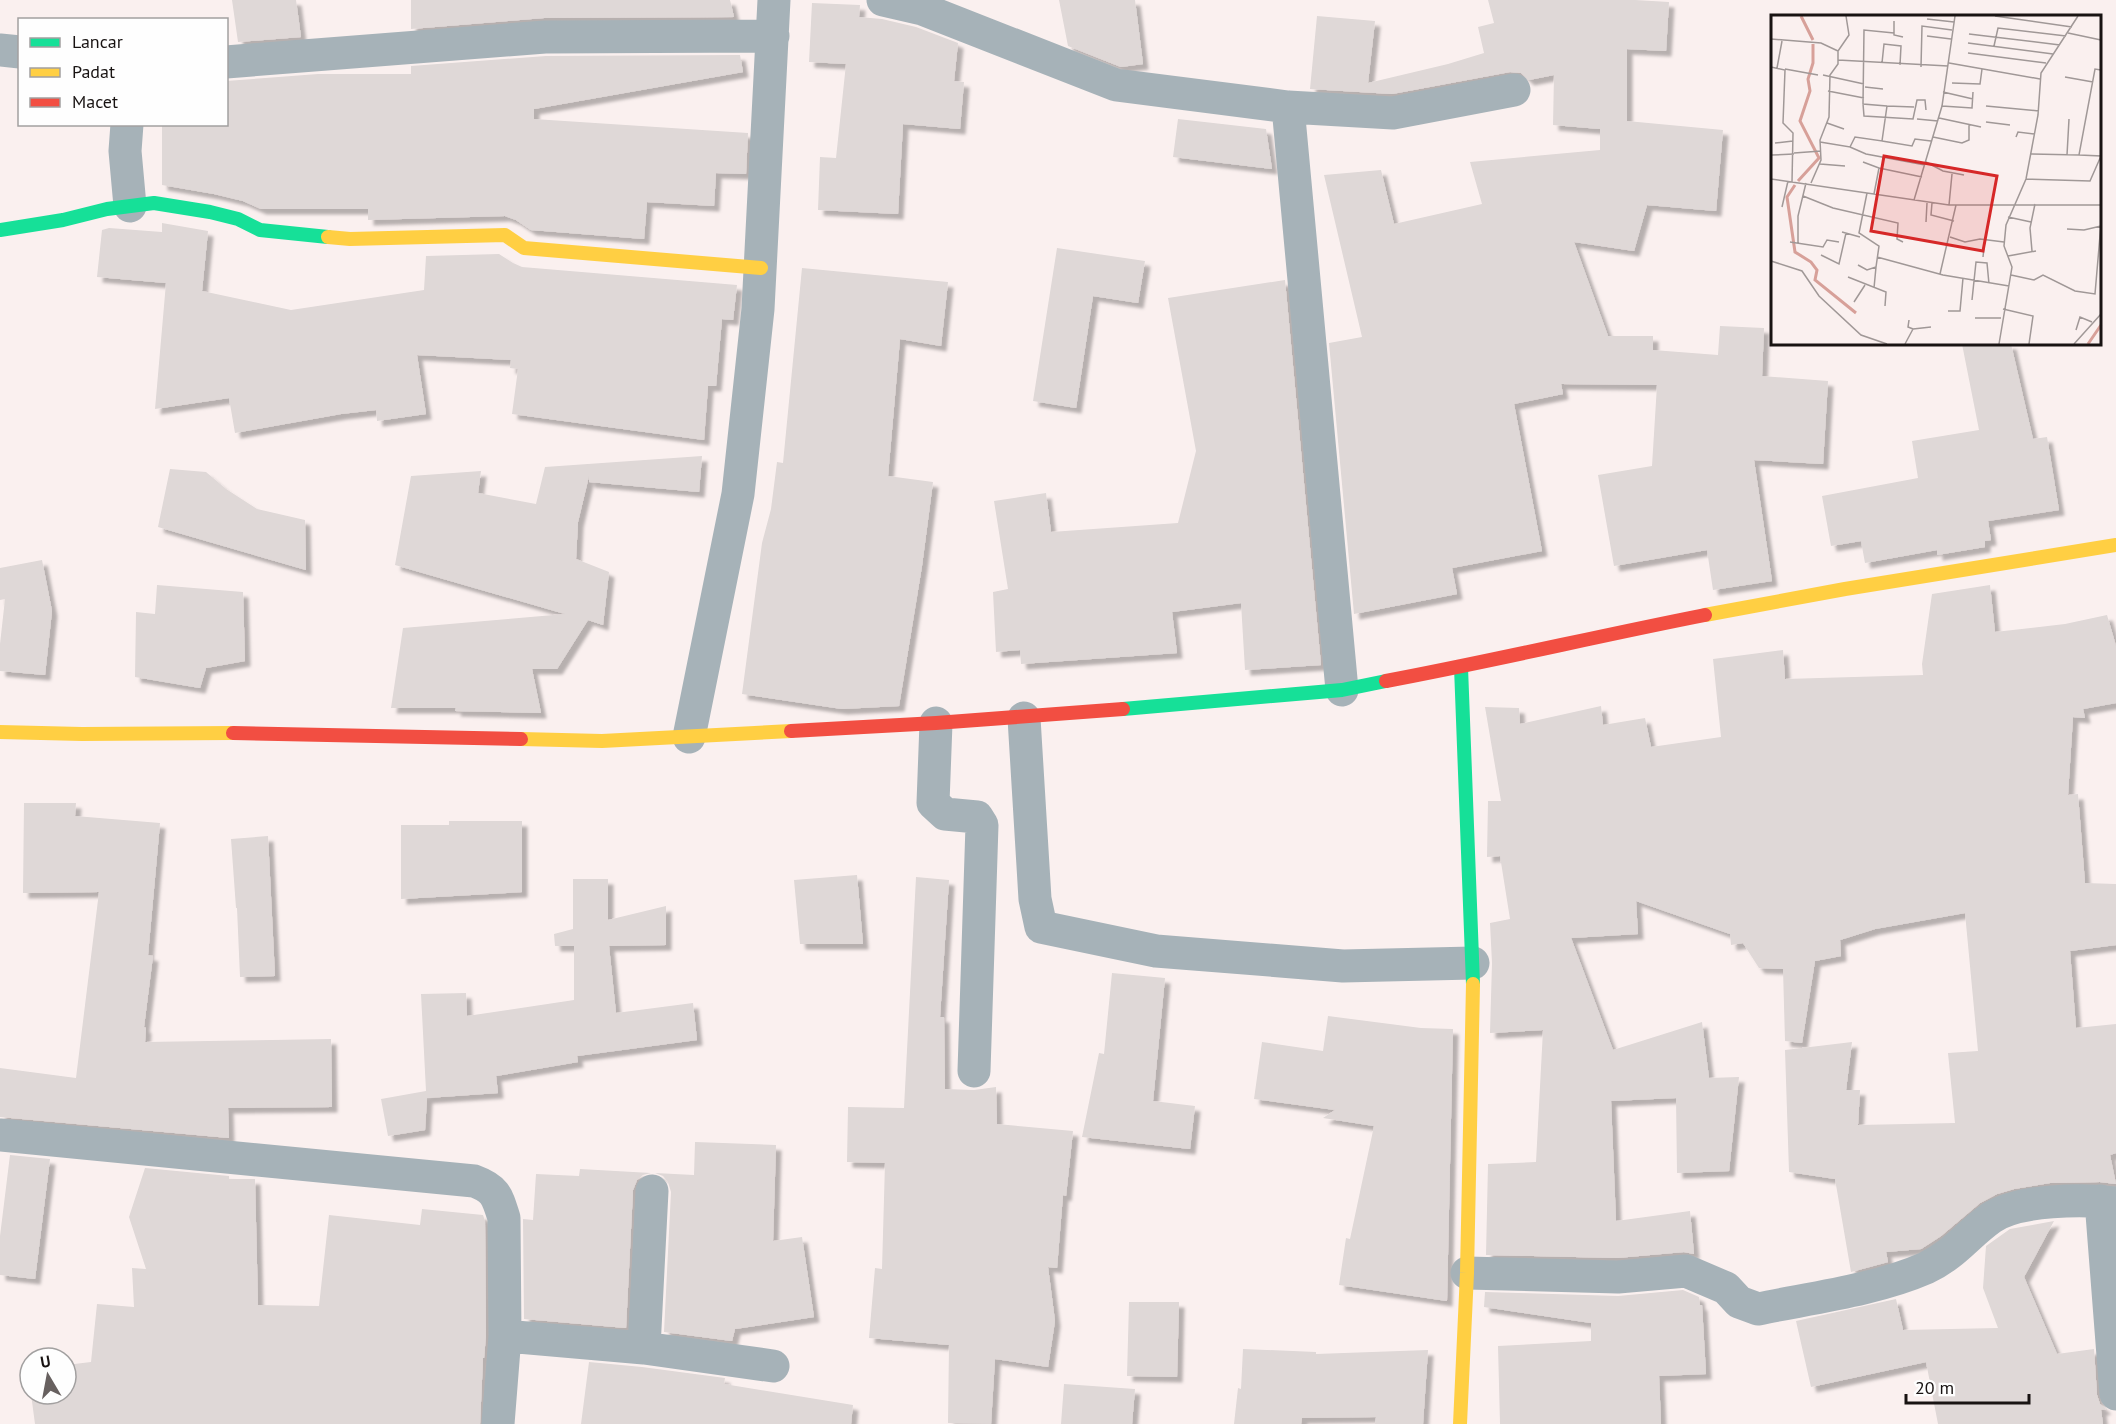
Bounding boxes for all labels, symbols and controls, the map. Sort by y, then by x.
inset map [1771,15,2101,345]
legend [18,18,228,126]
text: Lancar [72,30,123,53]
text: Padat [72,60,115,83]
text: Macet [72,90,118,113]
north arrow [18,1346,78,1406]
text: U [39,1351,52,1372]
scale bar [1906,1367,2029,1405]
text: 20 m [1915,1376,1954,1399]

